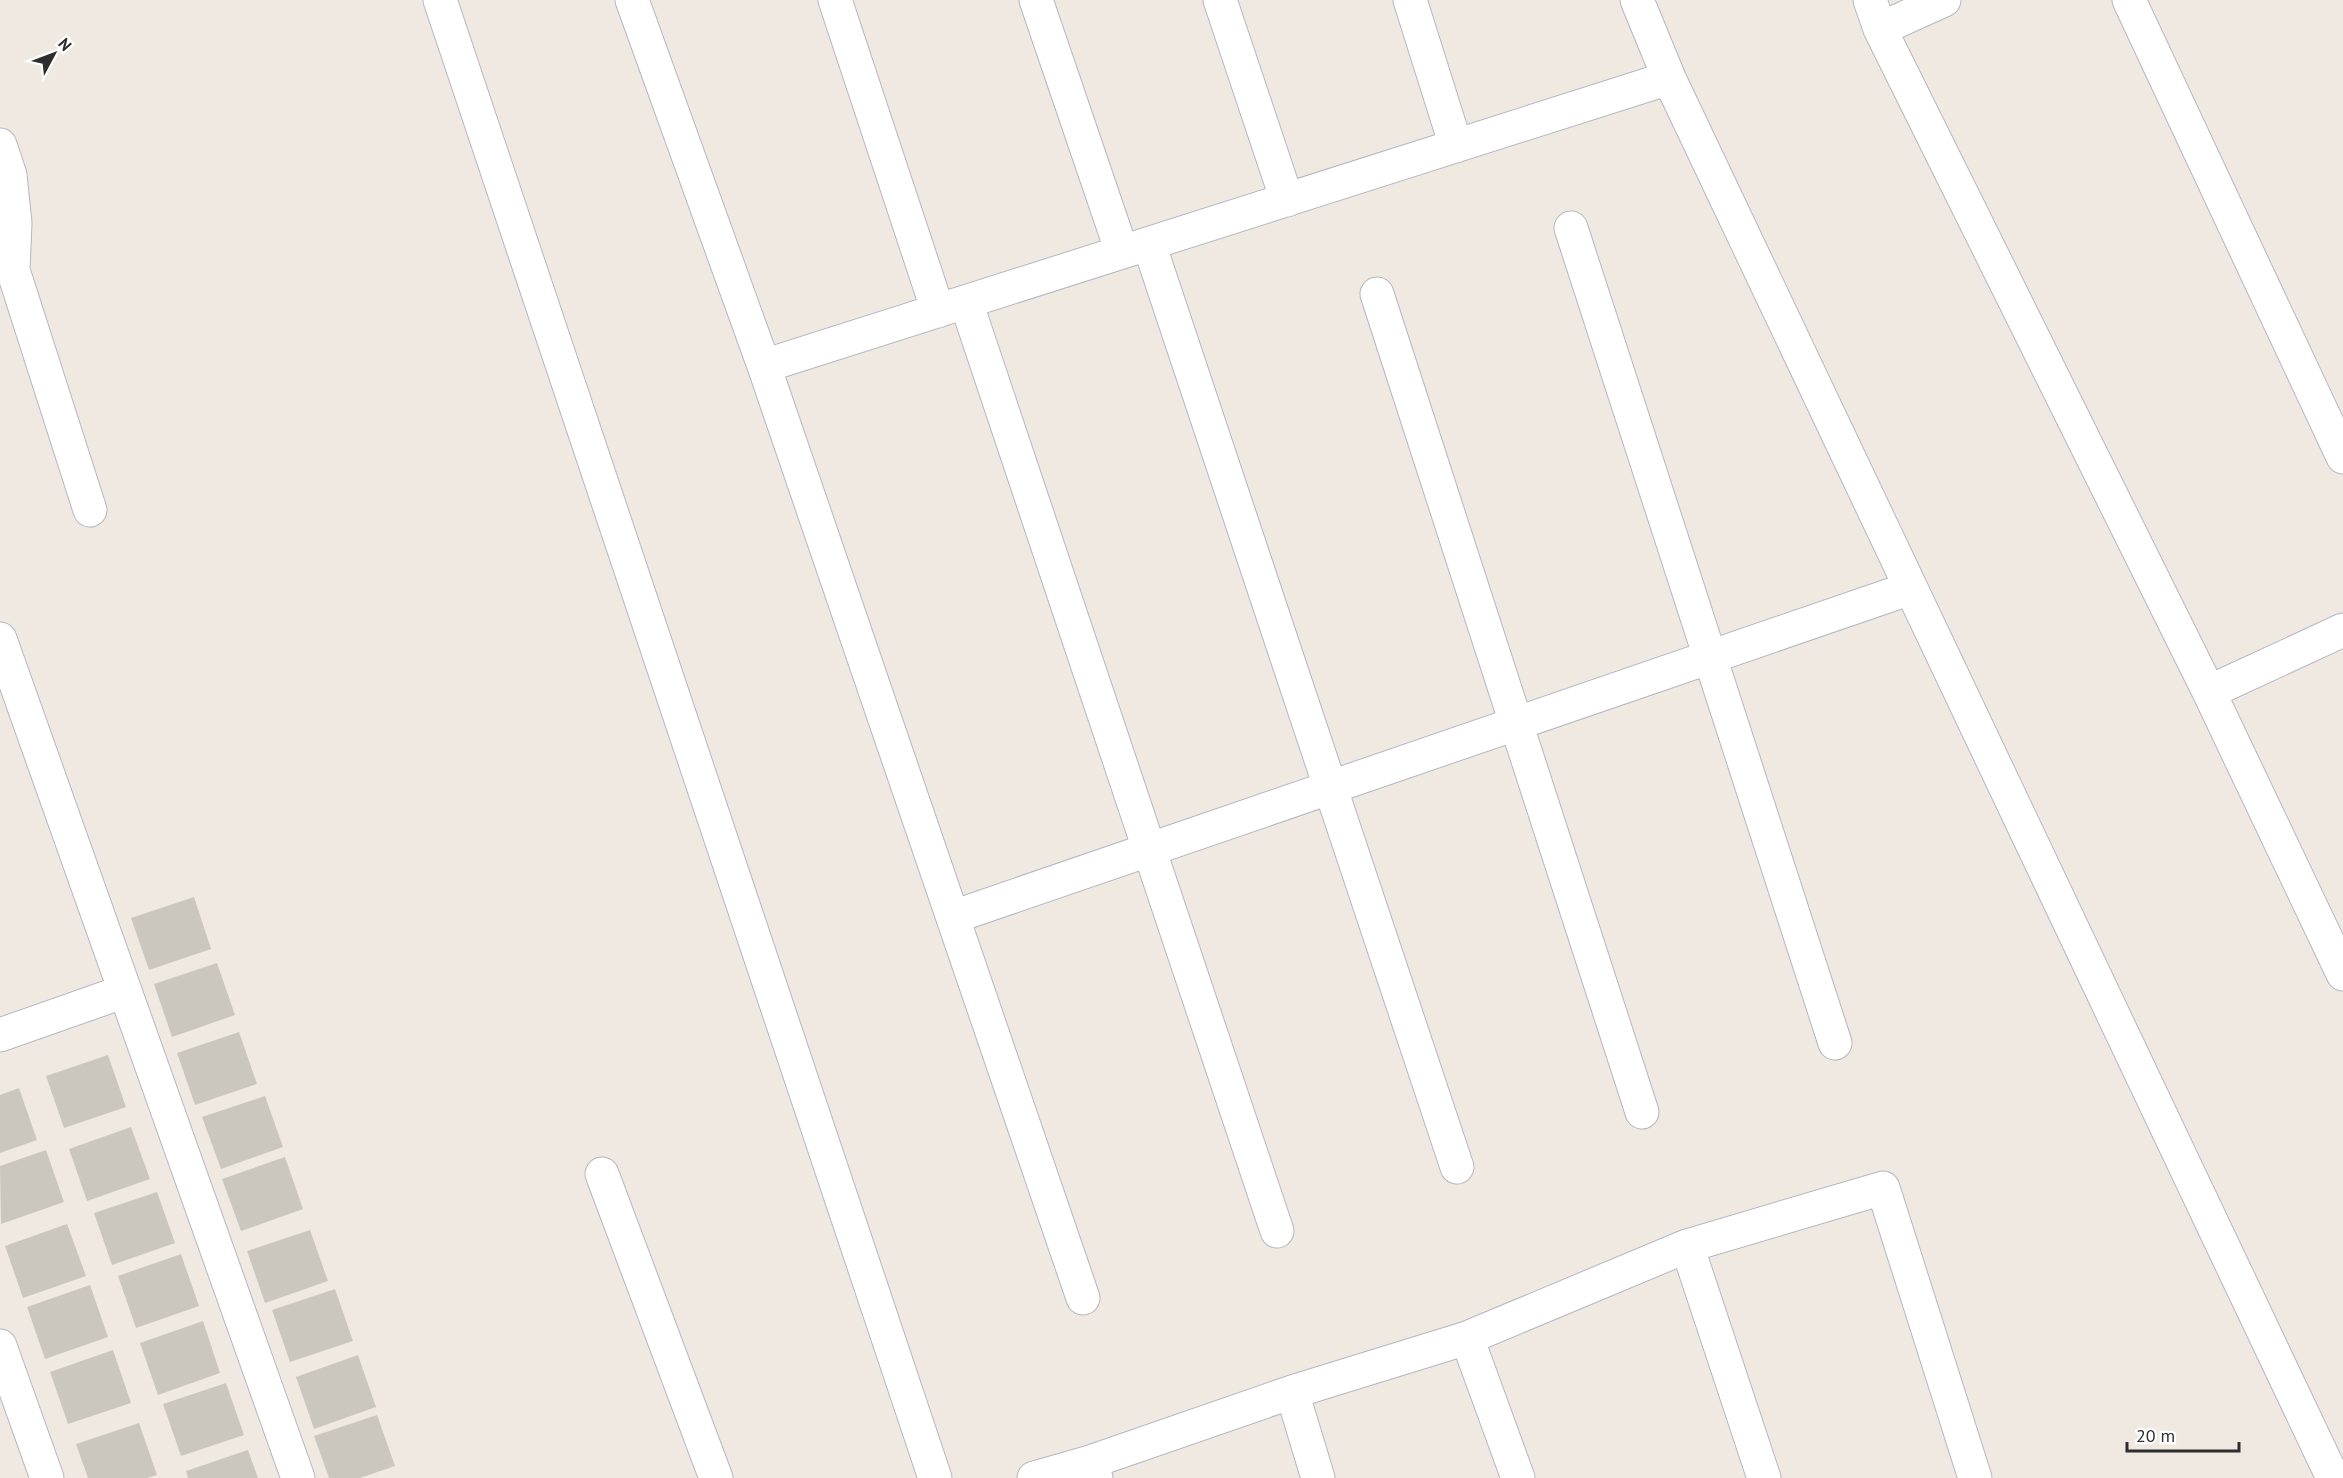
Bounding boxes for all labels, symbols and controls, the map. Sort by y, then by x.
north arrow [24,24,84,84]
text: N [54,34,76,55]
scale bar [2127,1415,2240,1453]
text: 20 m [2136,1424,2175,1447]

